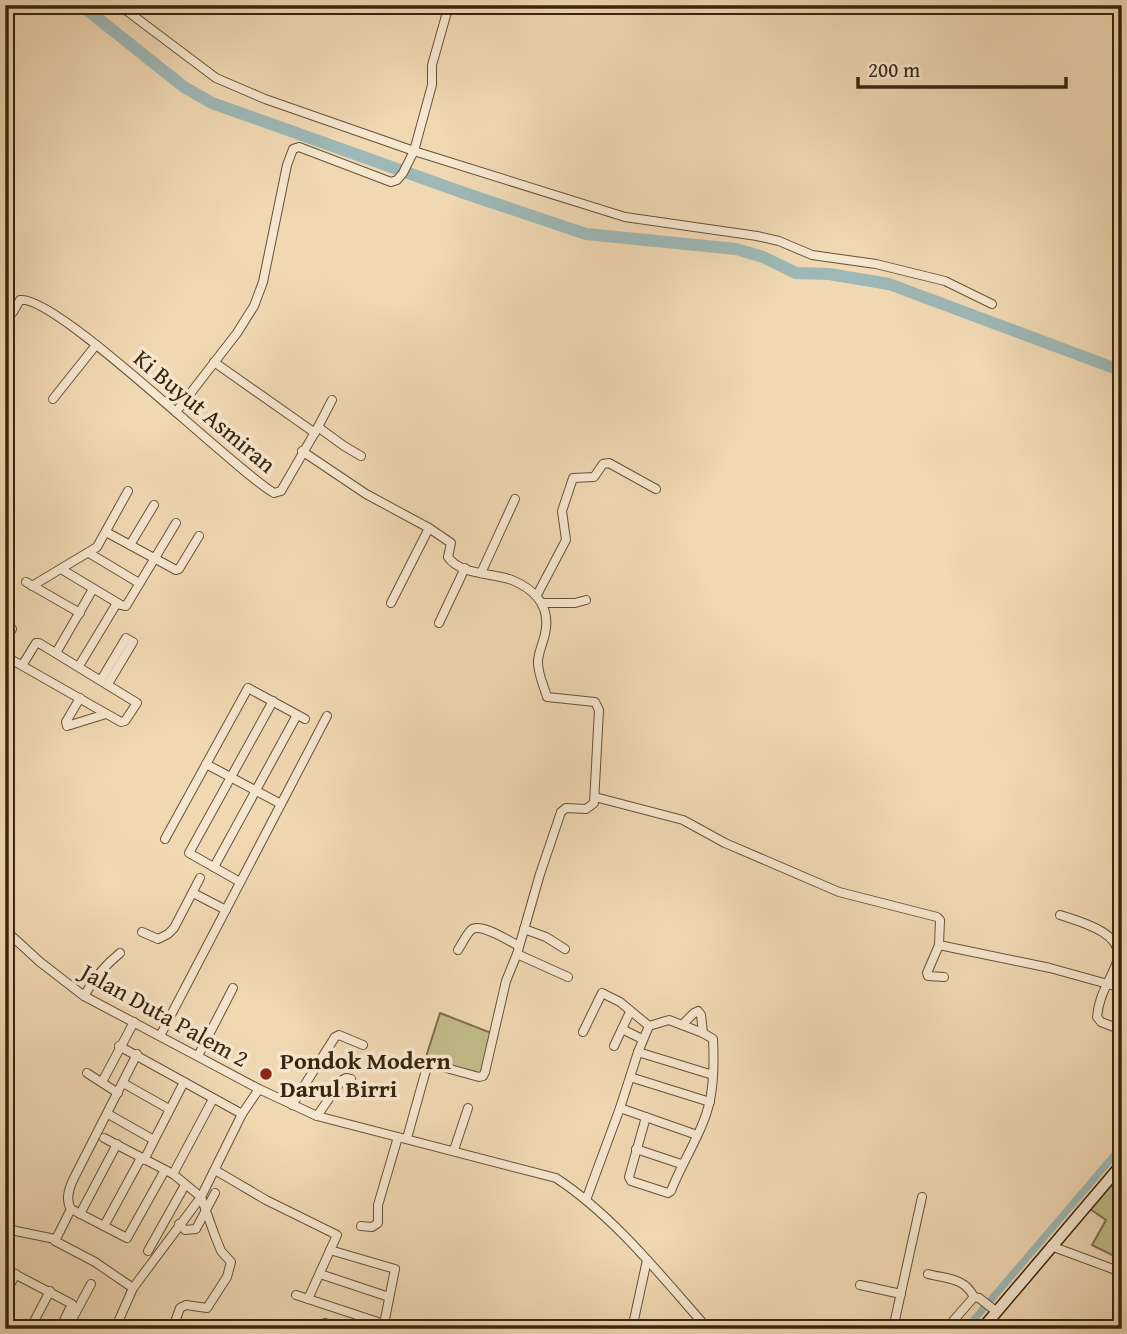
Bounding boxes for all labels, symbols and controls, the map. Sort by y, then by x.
scale bar [858,46,1066,90]
text: 200 m [868,54,920,85]
street label: Ki Buyut Asmiran [126,341,284,481]
street label: Jalan Duta Palem 2 [72,953,255,1076]
place label: Pondok Modern Darul Birri [280,1043,451,1106]
marker: Pondok Modern Darul Birri [258,1066,274,1082]

